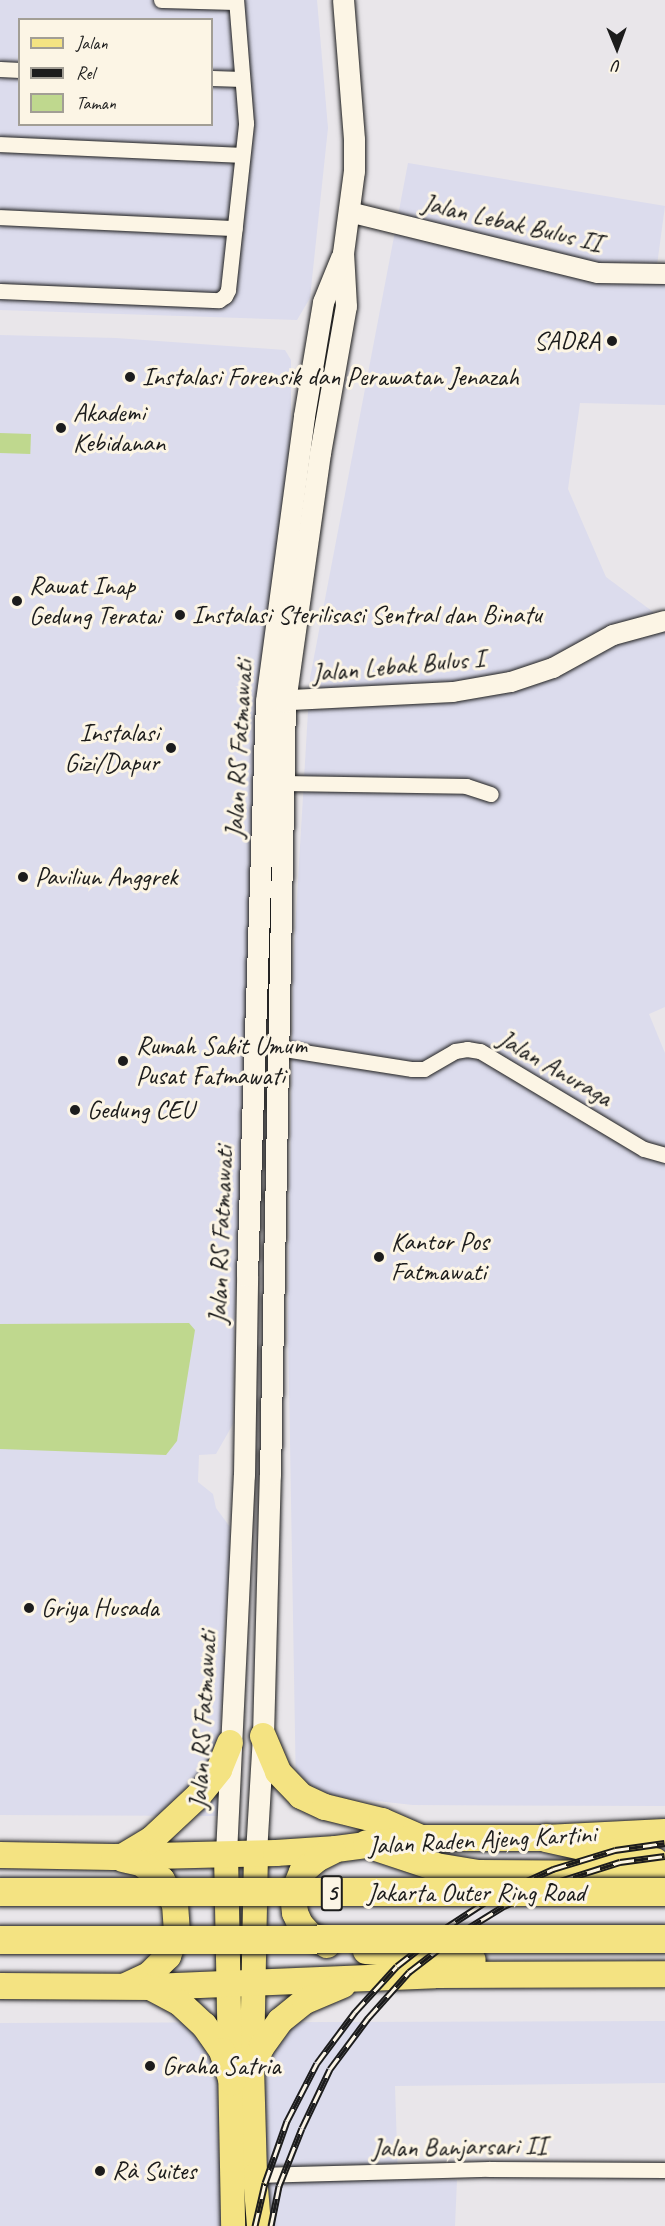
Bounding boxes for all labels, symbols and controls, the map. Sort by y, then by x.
legend [18,18,213,126]
north arrow [587,18,647,78]
text: Jalan [76,32,108,54]
text: U [613,56,621,76]
text: Rel [76,62,95,84]
text: Taman [76,92,116,114]
street label: Jalan Lebak Bulus II [419,187,605,259]
place label: SADRA [534,325,600,357]
marker: SADRA [605,334,619,348]
place label: Instalasi Forensik dan Perawatan Jenazah [142,361,517,393]
marker: Instalasi Forensik dan Perawatan Jenazah [123,370,137,384]
place label: Akademi Kebidanan [73,397,165,458]
marker: Akademi Kebidanan [54,421,68,435]
place label: Rawat Inap Gedung Teratai [29,570,159,632]
marker: Rawat Inap Gedung Teratai [10,594,24,608]
place label: Instalasi Sterilisasi Sentral dan Binatu [192,599,541,631]
marker: Instalasi Sterilisasi Sentral dan Binatu [173,608,187,622]
street label: Jalan Lebak Bulus I [311,643,485,689]
street label: Jalan RS Fatmawati [219,659,259,839]
place label: Instalasi Gizi/Dapur [64,717,159,778]
marker: Instalasi Gizi/Dapur [164,741,178,755]
place label: Paviliun Anggrek [35,861,177,893]
marker: Paviliun Anggrek [16,870,30,884]
street label: Jalan Anuraga [493,1023,617,1113]
place label: Rumah Sakit Umum Pusat Fatmawati [136,1030,308,1092]
marker: Rumah Sakit Umum Pusat Fatmawati [114,1052,132,1070]
place label: Gedung CEU [87,1094,193,1126]
marker: Gedung CEU [68,1103,82,1117]
street label: Jalan RS Fatmawati [202,1145,240,1325]
place label: Kantor Pos Fatmawati [391,1226,489,1288]
marker: Kantor Pos Fatmawati [372,1250,386,1264]
place label: Griya Husada [41,1592,158,1624]
marker: Griya Husada [22,1601,36,1615]
street label: Jalan RS Fatmawati [183,1630,223,1810]
street label: Jalan Raden Ajeng Kartini [366,1818,598,1862]
road number: 5 [320,1872,344,1914]
street label: Jakarta Outer Ring Road [367,1877,585,1909]
place label: Graha Satria [162,2050,281,2082]
marker: Graha Satria [143,2059,157,2073]
street label: Jalan Banjarsari II [371,2130,547,2164]
place label: Rà Suites [112,2155,196,2187]
marker: Rà Suites [93,2164,107,2178]

